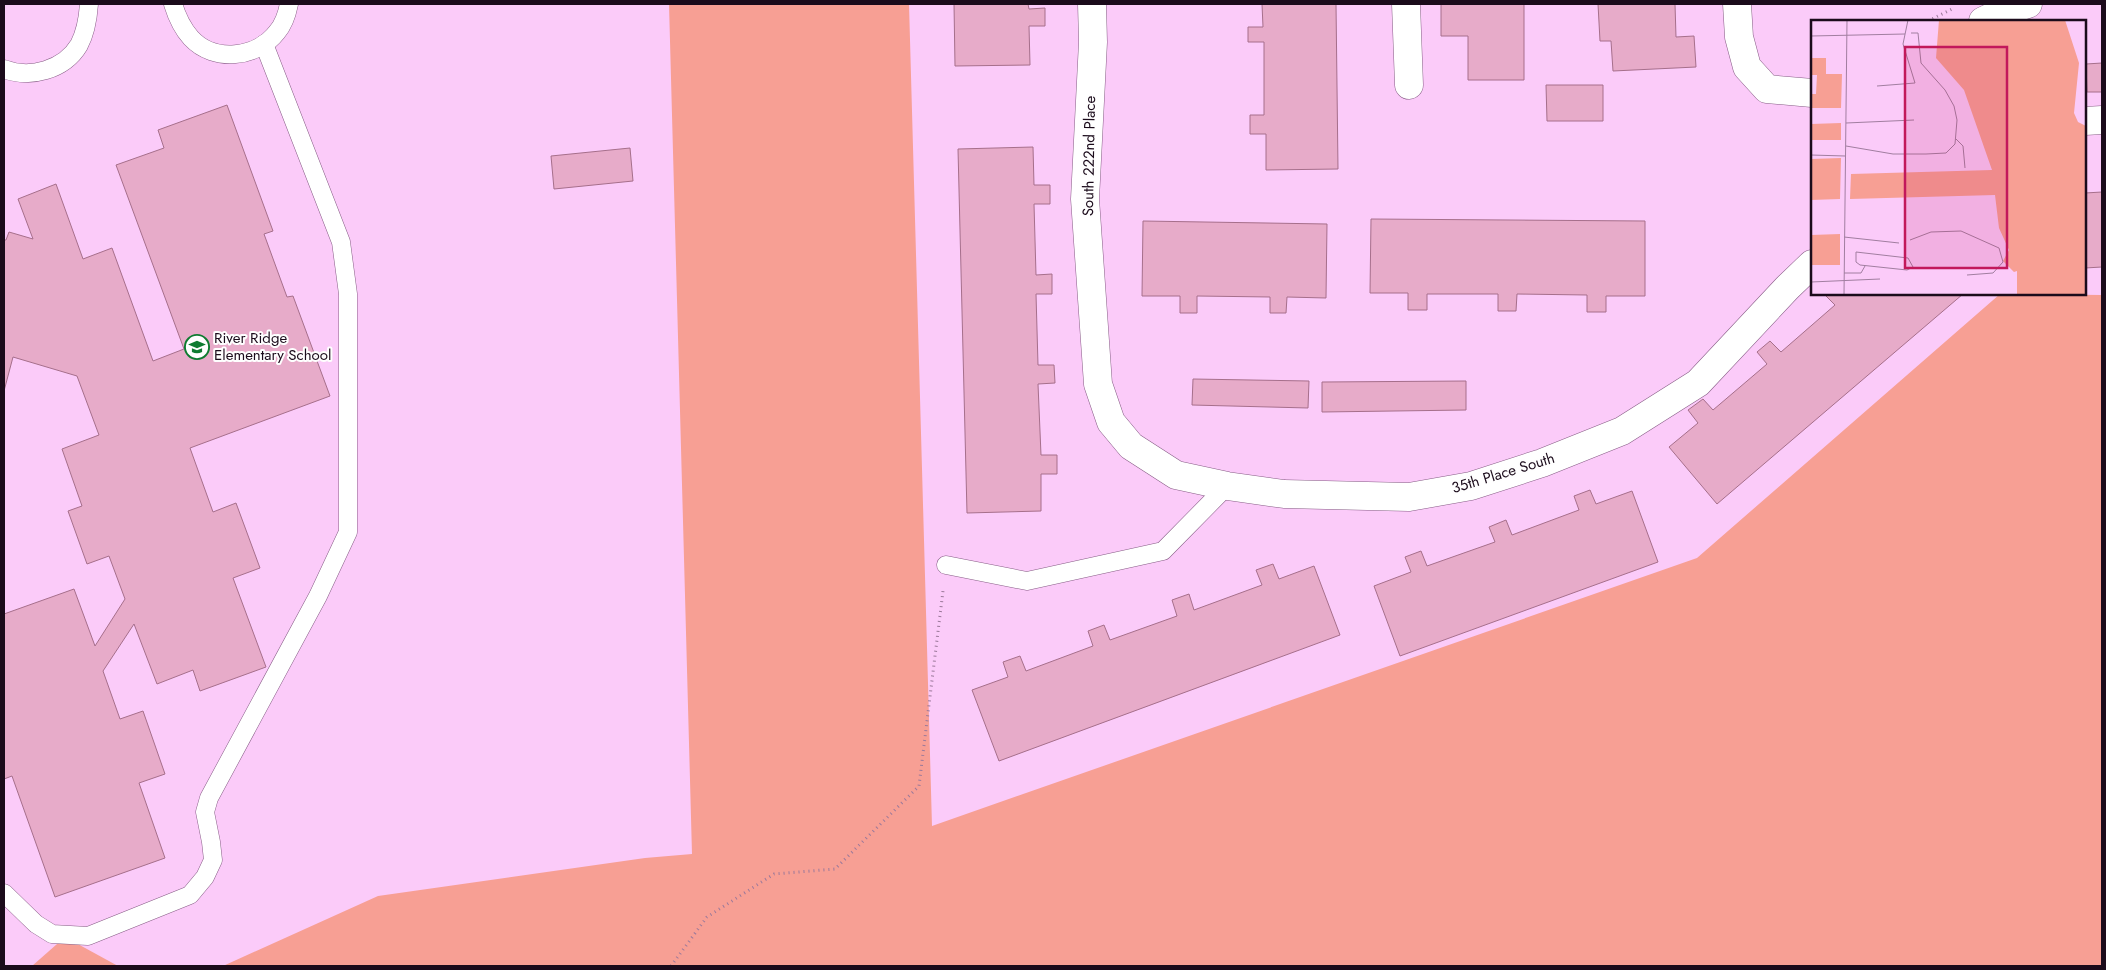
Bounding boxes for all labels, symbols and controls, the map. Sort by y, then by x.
inset map [1811,20,2086,295]
street label: South 222nd Place [1077,95,1101,216]
place label: River Ridge Elementary School [214,327,331,366]
school or university icon: River Ridge Elementary School [184,334,210,360]
street label: 35th Place South [1449,447,1557,499]

